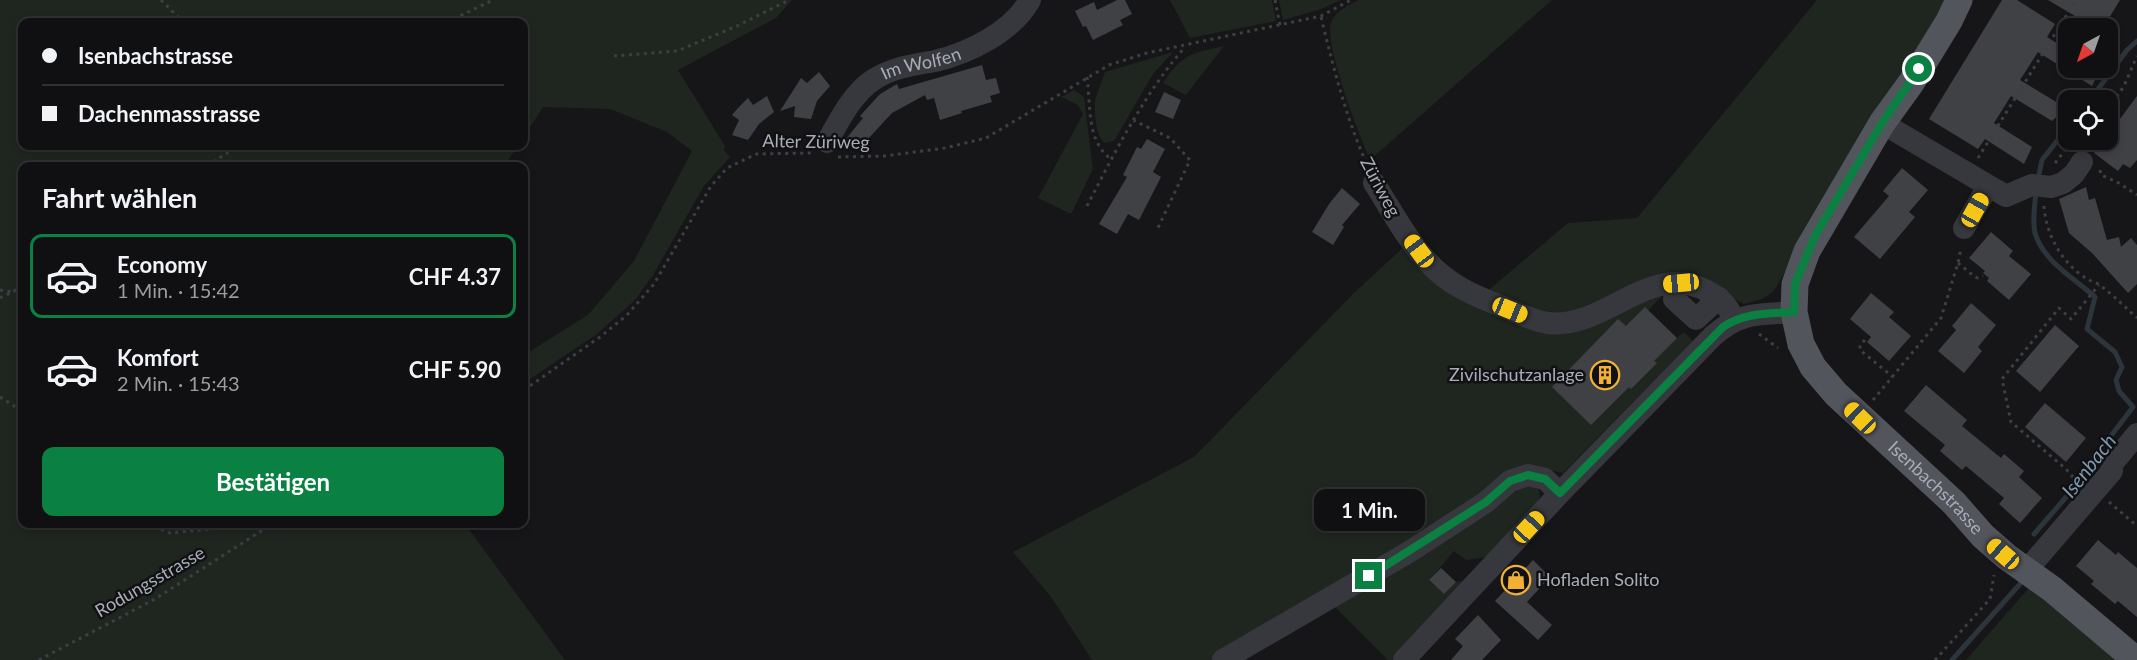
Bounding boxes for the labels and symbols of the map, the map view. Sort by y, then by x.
north arrow [2058,18,2118,78]
street label: Im Wolfen [877,42,964,84]
route start [1905,55,1932,82]
street label: Alter Züriweg [762,129,870,153]
street label: Züriweg [1356,153,1406,220]
car [1958,190,1992,230]
car [1401,231,1437,271]
car [1662,272,1700,294]
car [1490,295,1530,325]
building icon: Zivilschutzanlage [1589,359,1621,391]
place label: Zivilschutzanlage [1449,363,1584,385]
car [1841,399,1879,437]
water label: Isenbach [2056,429,2120,502]
street label: Isenbachstrasse [1884,436,1989,539]
callout: 1 Min. [1314,489,1424,531]
car [1510,508,1548,546]
car [1984,535,2022,573]
street label: Rodungsstrasse [91,541,208,621]
route end [1355,562,1382,589]
shop icon: Hofladen Solito [1500,564,1532,596]
place label: Hofladen Solito [1537,568,1659,590]

